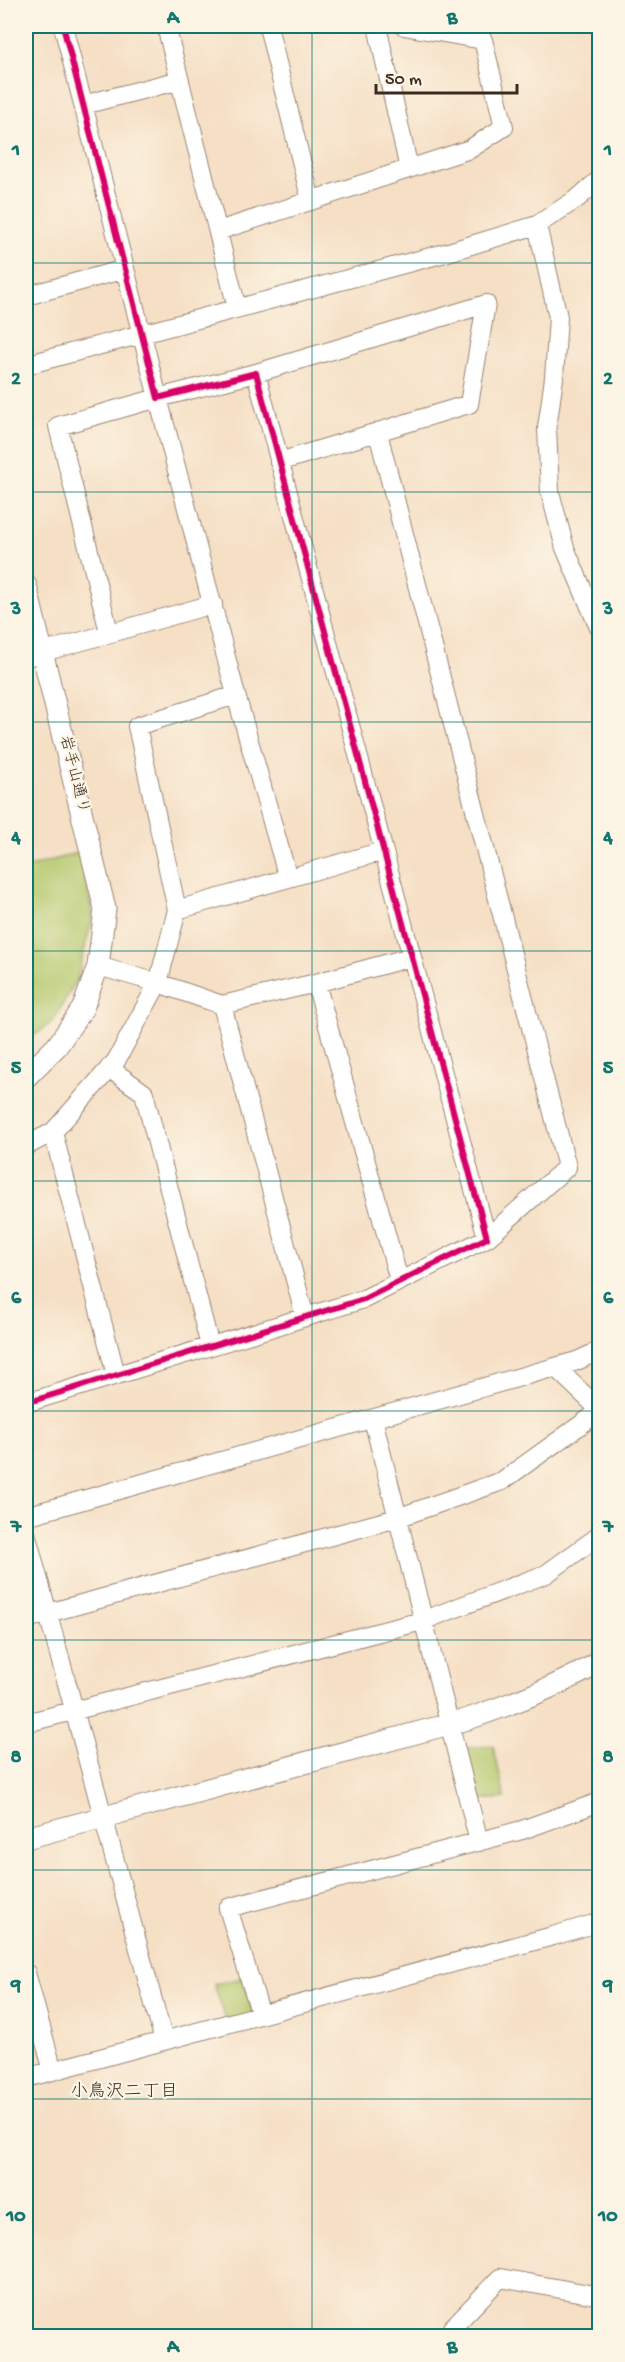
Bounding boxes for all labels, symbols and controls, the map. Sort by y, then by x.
text: A [166,8,181,31]
text: B [446,8,458,31]
scale bar [376,57,517,95]
text: 50 m [385,70,422,91]
text: 1 [11,140,20,163]
text: 1 [603,140,612,163]
text: 2 [11,369,21,392]
text: 2 [603,369,613,392]
text: 3 [10,599,21,622]
text: 3 [602,599,613,622]
street label: 岩手山通り [54,734,93,816]
text: 4 [10,828,21,851]
text: 4 [602,828,613,851]
text: 5 [11,1058,22,1081]
text: 5 [603,1058,614,1081]
text: 6 [11,1288,22,1311]
text: 6 [603,1288,614,1311]
text: 7 [10,1517,23,1540]
text: 7 [602,1517,615,1540]
text: 8 [11,1747,22,1770]
text: 8 [603,1747,614,1770]
text: 9 [10,1976,21,1999]
text: 9 [602,1976,613,1999]
district label: 小鳥沢二丁目 [70,2081,178,2103]
text: 10 [5,2206,26,2229]
text: 10 [597,2206,618,2229]
text: A [166,2337,181,2360]
text: B [446,2337,458,2360]

